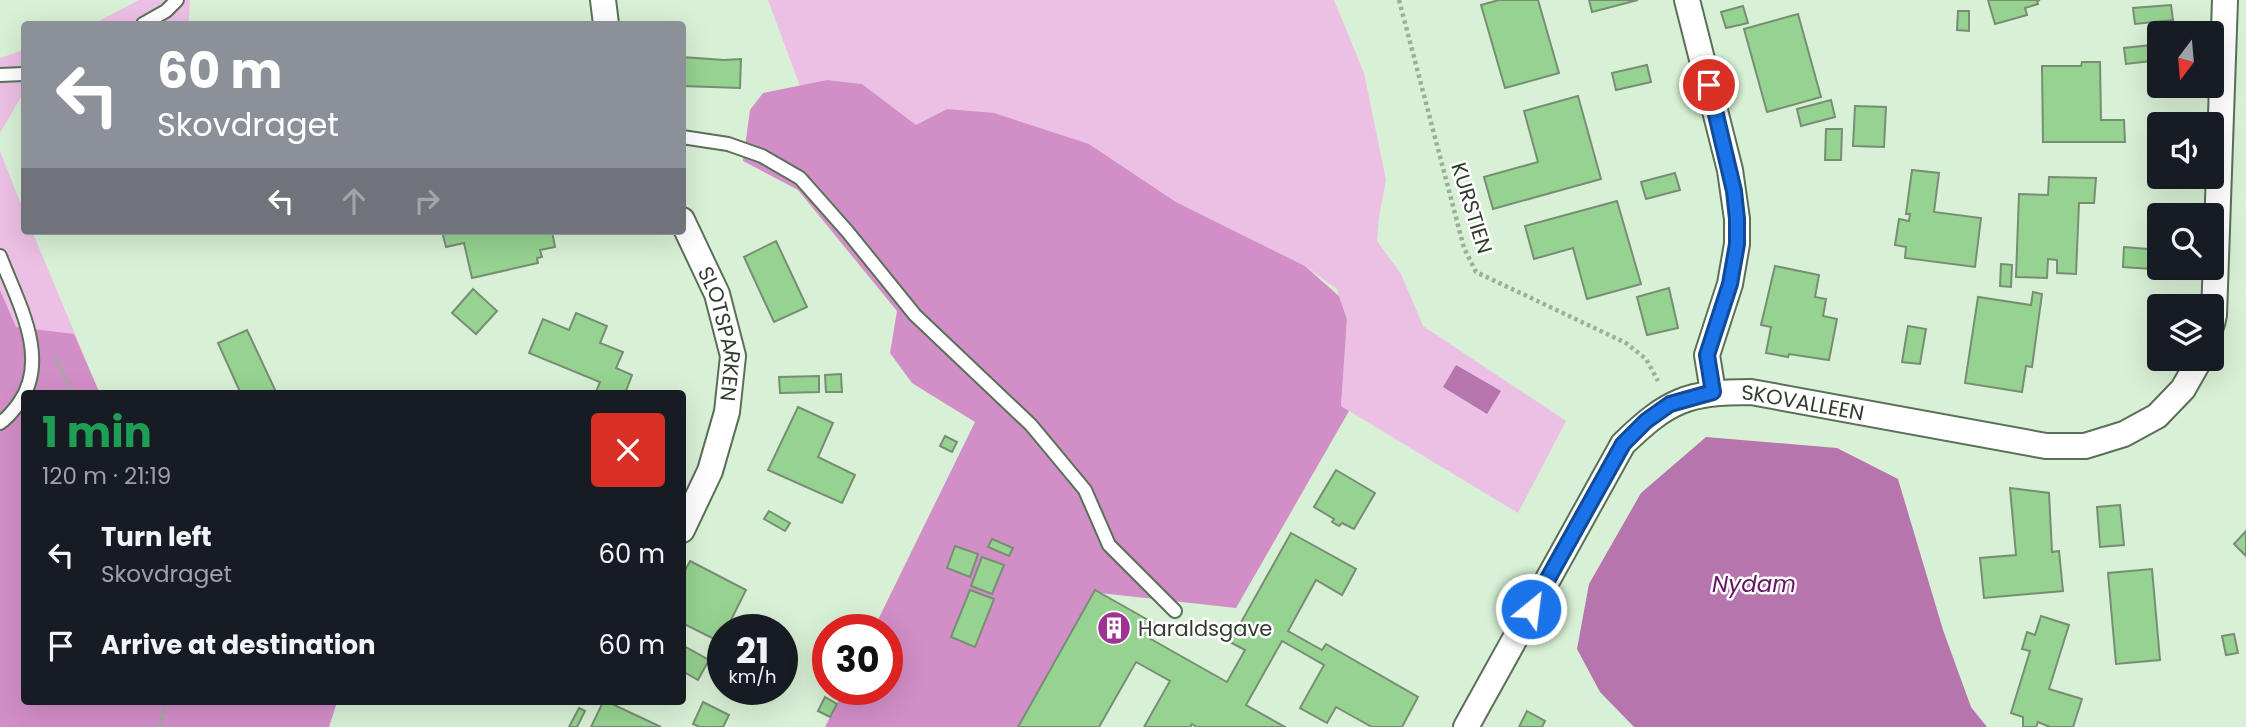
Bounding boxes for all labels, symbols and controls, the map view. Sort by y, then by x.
north arrow [2147,21,2224,98]
map controls [2147,21,2224,371]
text: 60 m [157,37,282,105]
icon: left [42,49,133,140]
pin [1679,55,1739,115]
icon: arrive [1690,66,1728,104]
text: Skovdraget [157,102,339,147]
button: sound [2147,112,2224,189]
street label: KURSTIEN [1444,159,1500,257]
icon: left [262,182,300,220]
icon: ahead [335,182,373,220]
icon: right [408,182,446,220]
button: search [2147,203,2224,280]
street label: SLOTSPARKEN [691,261,748,403]
button: layers [2147,294,2224,371]
street label: SKOVALLEEN [1742,377,1867,427]
text: 1 min [42,403,152,462]
button: close [591,413,665,487]
text: 120 m · 21:19 [42,460,171,492]
text: Turn left [101,519,212,555]
icon: left [42,536,80,574]
text: 60 m [598,536,665,572]
text: Skovdraget [101,558,232,590]
water label: Nydam [1712,568,1796,600]
position arrow [1494,572,1568,646]
building icon: Haraldsgave [1095,609,1133,647]
speed limit sign: 30 [812,614,903,705]
place label: Haraldsgave [1138,614,1272,643]
text: 21 [736,626,769,675]
icon: arrive [42,627,80,665]
text: Arrive at destination [101,627,376,663]
text: 60 m [598,627,665,663]
text: km/h [729,664,776,689]

